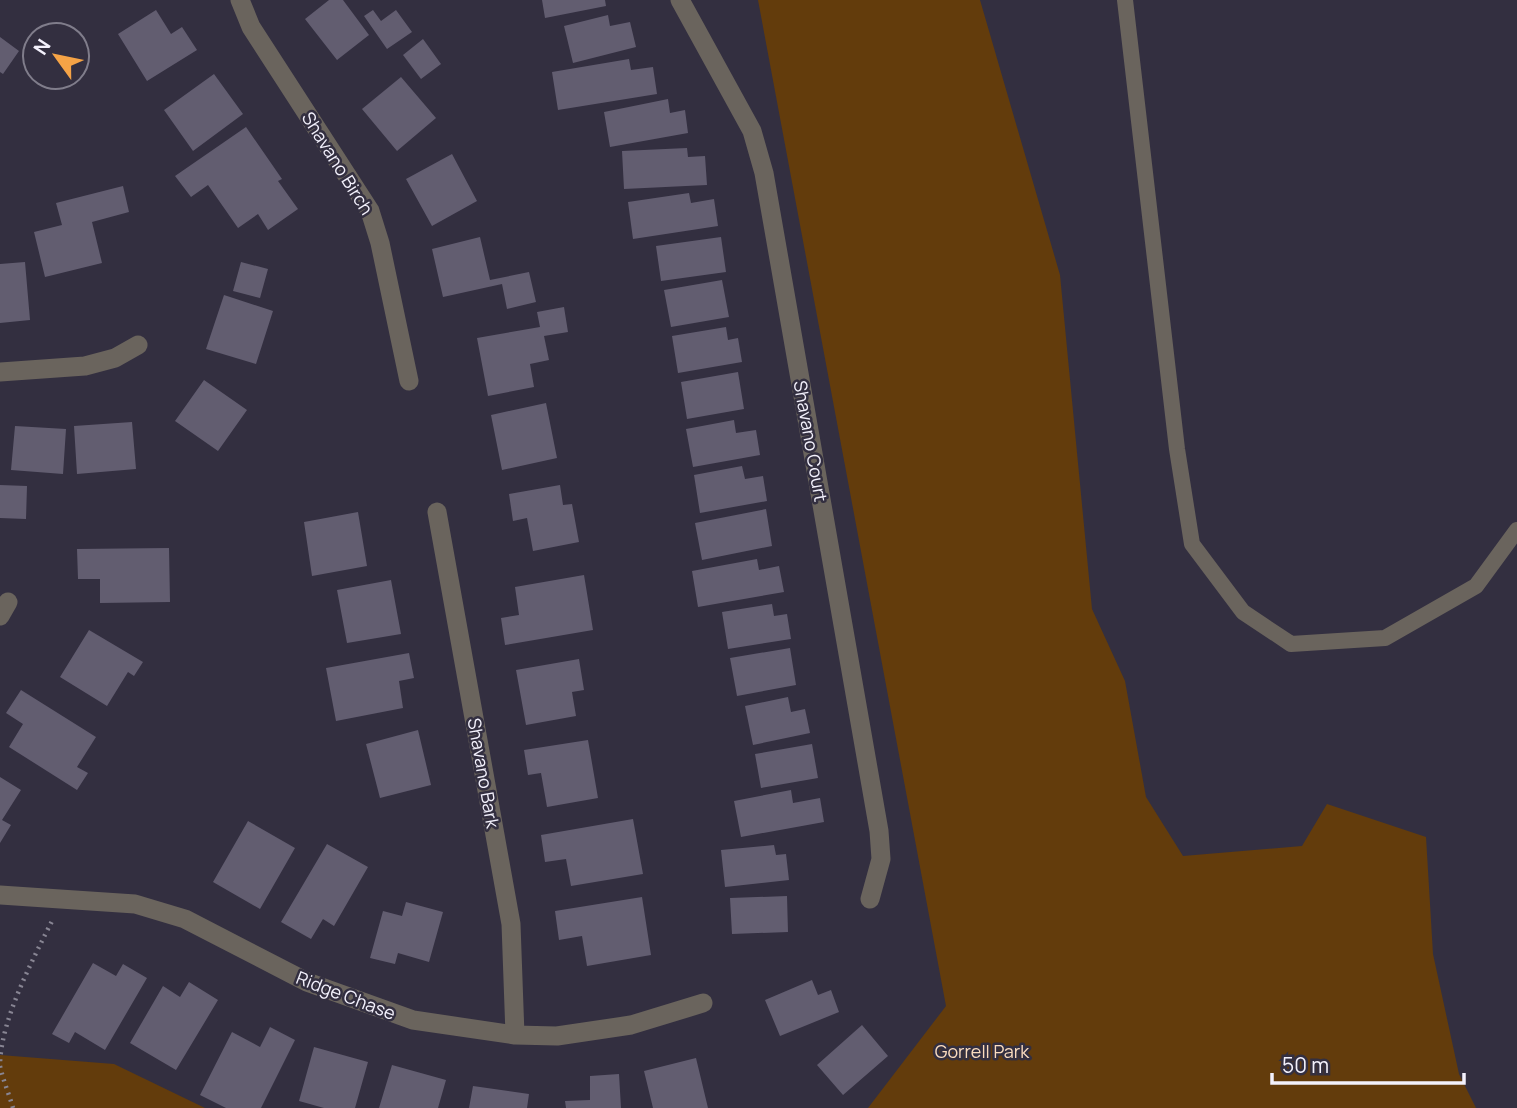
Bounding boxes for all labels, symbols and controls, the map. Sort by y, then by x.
north arrow [21,21,91,91]
text: N [27,34,56,60]
street label: Shavano Birch [297,107,379,219]
street label: Shavano Court [789,378,833,504]
street label: Shavano Bark [463,716,506,831]
street label: Ridge Chase [293,965,399,1025]
park label: Gorrell Park [935,1039,1030,1063]
scale bar [1272,1042,1464,1086]
text: 50 m [1282,1051,1329,1079]

